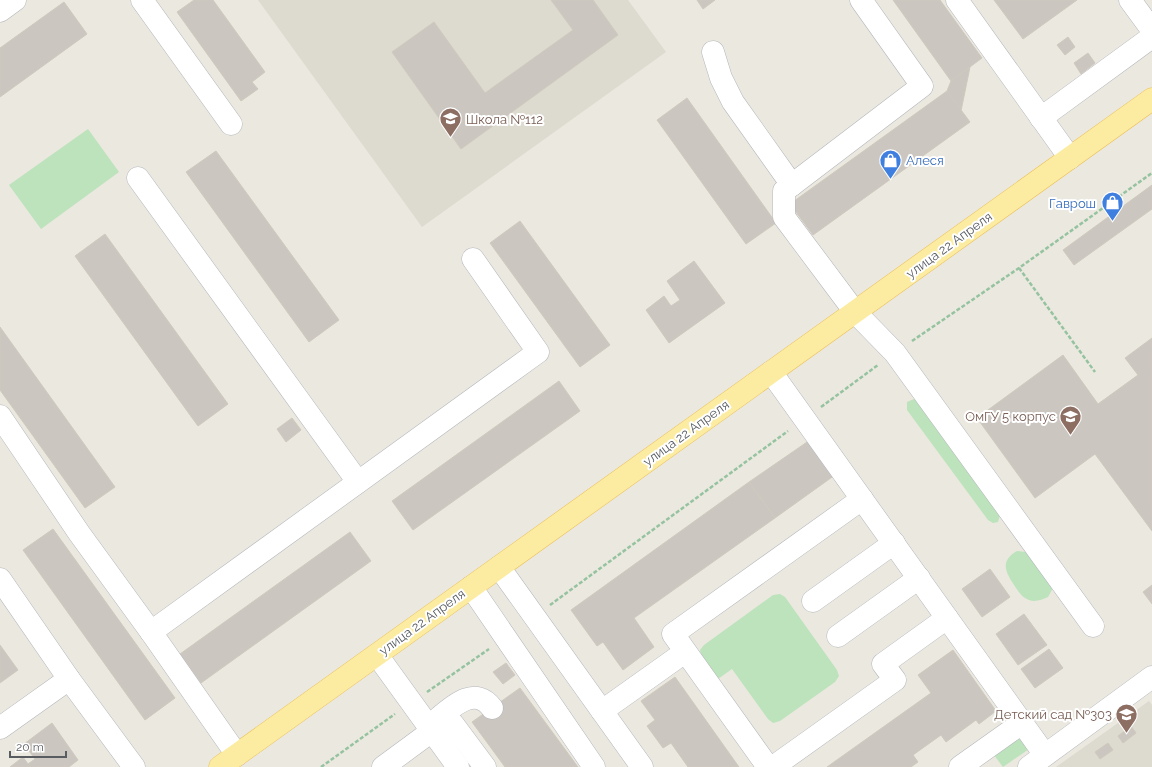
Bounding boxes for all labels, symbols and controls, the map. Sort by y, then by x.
school or university icon: Школа №112 [438,106,464,139]
place label: Школа №112 [466,112,543,127]
shop icon: Алеся [877,147,903,180]
place label: Алеся [906,153,944,168]
shop icon: Гаврош [1099,190,1125,223]
place label: Гаврош [1049,196,1096,211]
street label: улица 22 Апреля [903,209,995,281]
street label: улица 22 Апреля [640,397,732,469]
school or university icon: ОмГУ 5 корпус [1058,403,1084,436]
place label: ОмГУ 5 корпус [965,409,1056,424]
street label: улица 22 Апреля [376,586,468,658]
school or university icon: Детский сад №303 [1114,701,1140,734]
place label: Детский сад №303 [994,707,1112,722]
scale bar [10,733,66,759]
text: 20 m [16,740,44,754]

